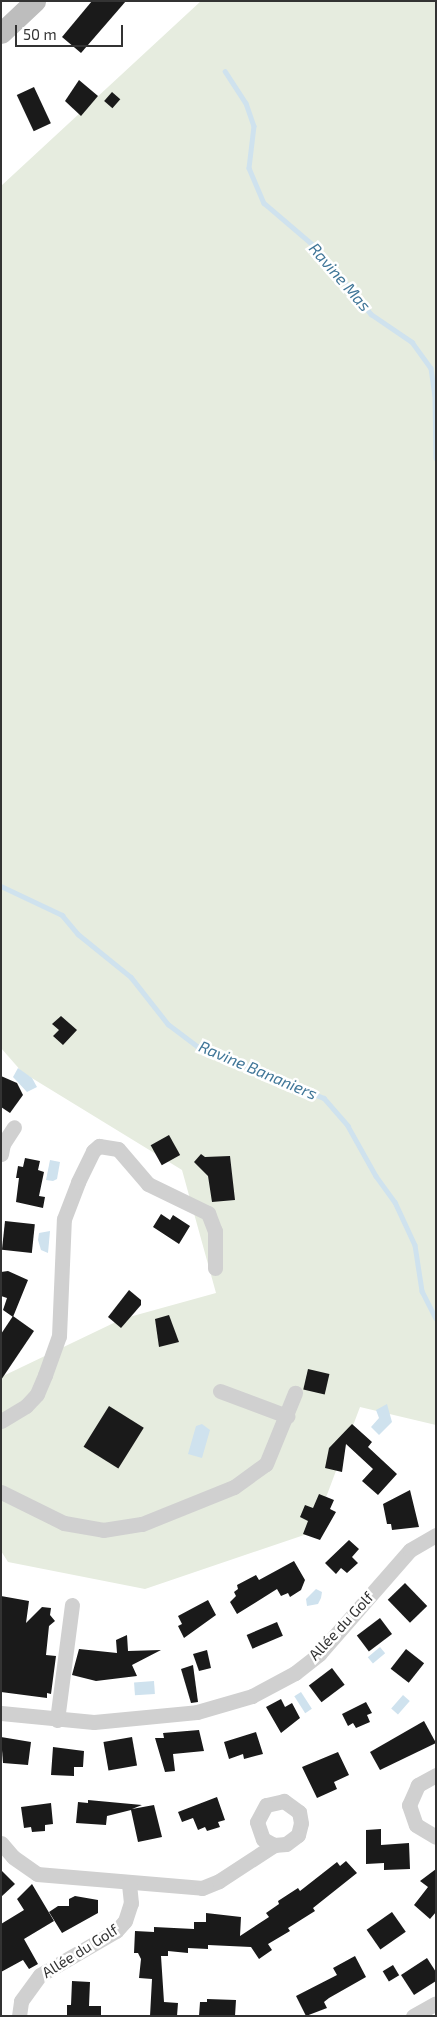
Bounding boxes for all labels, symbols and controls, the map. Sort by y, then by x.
scale bar [18,15,125,47]
text: 50 m [23,25,57,43]
water label: Ravine Mas [305,239,375,315]
water label: Ravine Bananiers [196,1036,320,1104]
street label: Allée du Golf [305,1588,377,1664]
street label: Allée du Golf [39,1921,121,1981]

